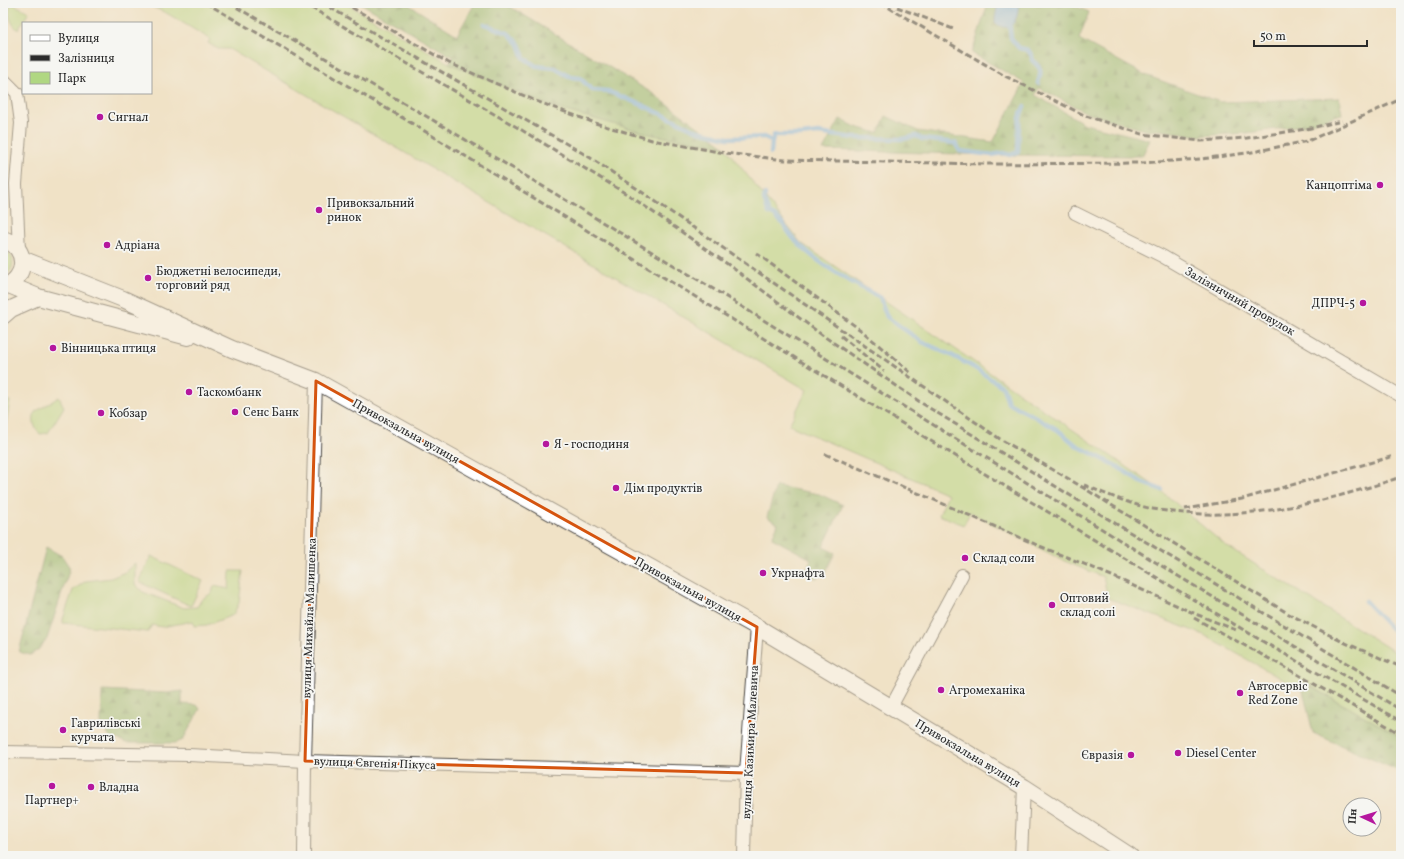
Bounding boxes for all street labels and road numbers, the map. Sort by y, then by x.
street label: Залізничний провулок [1181,264,1298,340]
street label: Привокзальна вулиця [349,396,462,468]
street label: вулиця Михайла Малишенка [299,537,321,699]
street label: Привокзальна вулиця [631,554,744,626]
street label: вулиця Казимира Малевича [739,665,763,820]
street label: Привокзальна вулиця [912,716,1023,792]
street label: вулиця Євгенія Пікуса [314,754,436,774]

